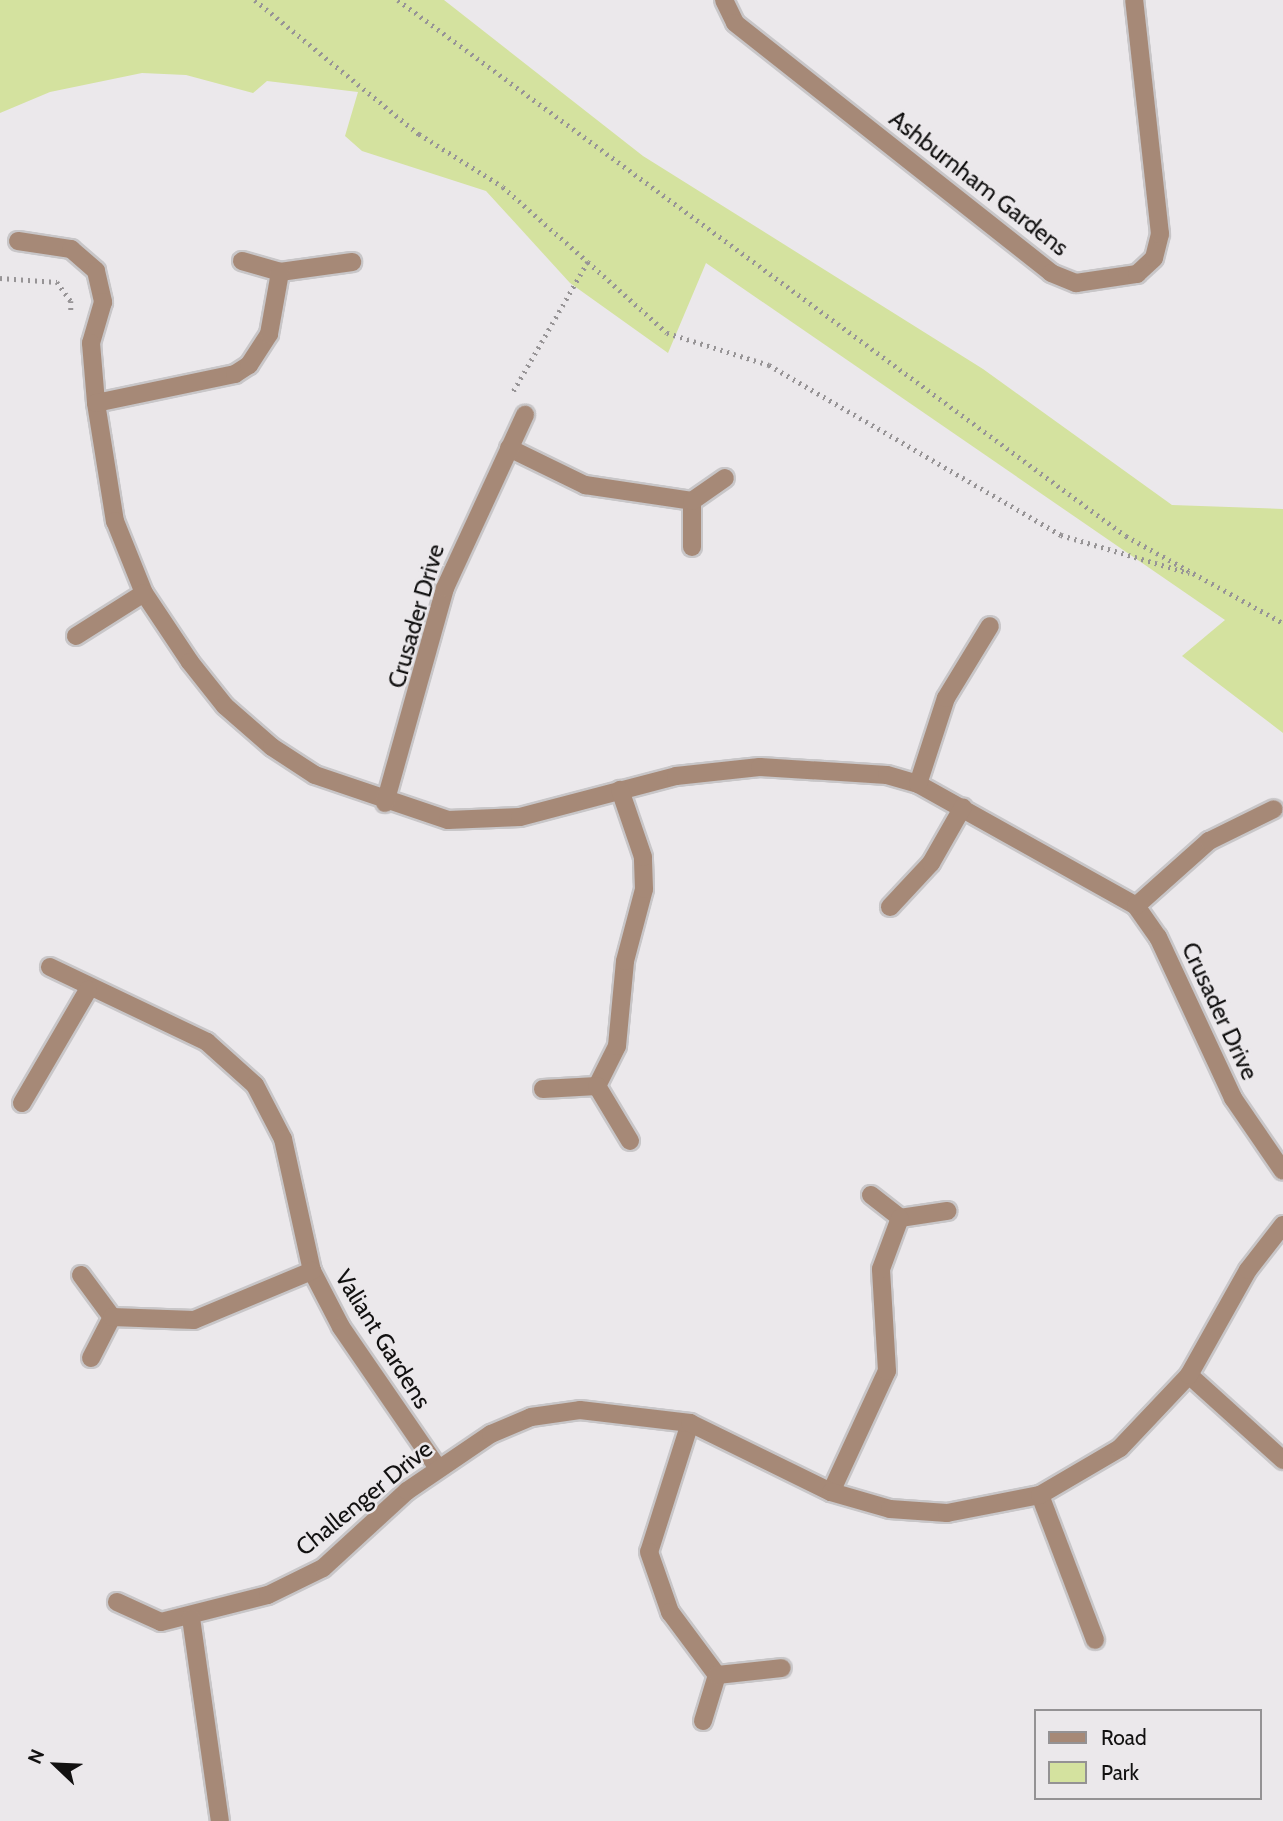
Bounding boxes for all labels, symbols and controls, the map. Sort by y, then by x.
street label: Ashburnham Gardens [884,104,1074,262]
street label: Crusader Drive [382,541,450,691]
street label: Crusader Drive [1176,938,1264,1084]
street label: Valiant Gardens [329,1264,437,1414]
street label: Challenger Drive [290,1434,438,1562]
legend [1034,1709,1262,1800]
text: Road [1101,1725,1147,1750]
north arrow [21,1730,91,1800]
text: N [23,1746,49,1767]
text: Park [1101,1760,1139,1785]

